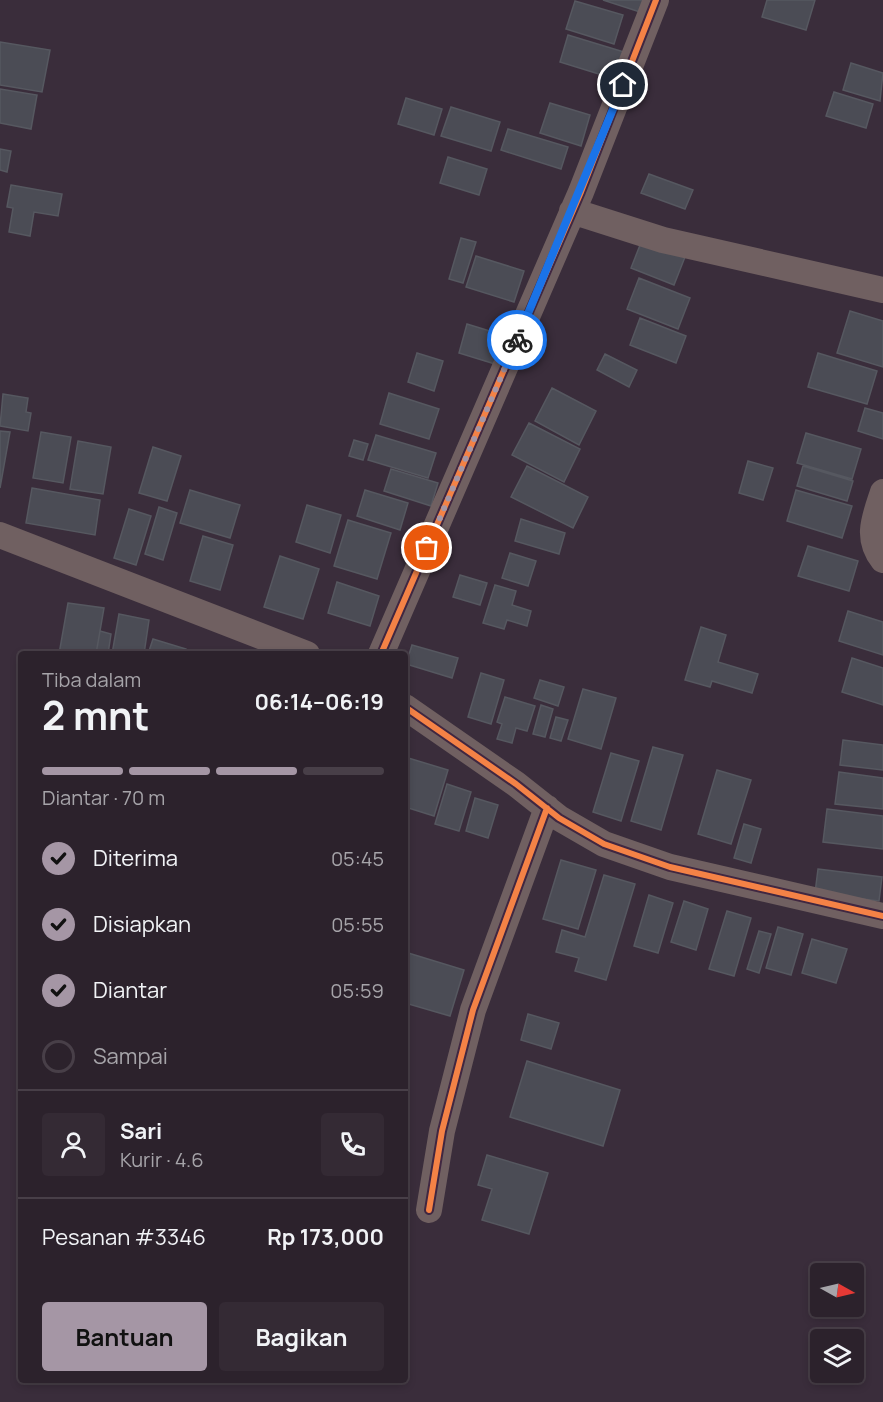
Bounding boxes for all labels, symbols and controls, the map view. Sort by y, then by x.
pin [597,59,648,110]
icon: home [606,68,639,101]
courier [487,310,547,370]
icon: bike [501,324,534,357]
pin [401,522,452,573]
icon: bag [410,531,443,564]
text: Tiba dalam [42,666,141,693]
text: 06:14–06:19 [254,687,384,717]
text: 2 mnt [42,688,149,742]
text: Diantar · 70 m [42,784,165,811]
icon: check [42,842,75,875]
text: Diterima [93,843,178,873]
text: 05:45 [331,845,384,872]
icon: check [42,908,75,941]
text: Disiapkan [93,909,191,939]
text: 05:55 [331,911,384,938]
icon: check [42,974,75,1007]
text: Diantar [93,975,167,1005]
text: 05:59 [330,977,384,1004]
text: Sampai [93,1041,168,1071]
button: person [42,1113,105,1176]
button: phone [321,1113,384,1176]
text: Sari [120,1116,162,1146]
text: Kurir · 4.6 [120,1146,204,1173]
text: Pesanan #3346 [42,1222,206,1252]
text: Rp 173,000 [267,1222,384,1252]
north arrow [810,1263,864,1317]
map controls [810,1263,864,1383]
button: Bantuan [42,1302,207,1371]
button: Bagikan [219,1302,384,1371]
button: layers [810,1329,864,1383]

